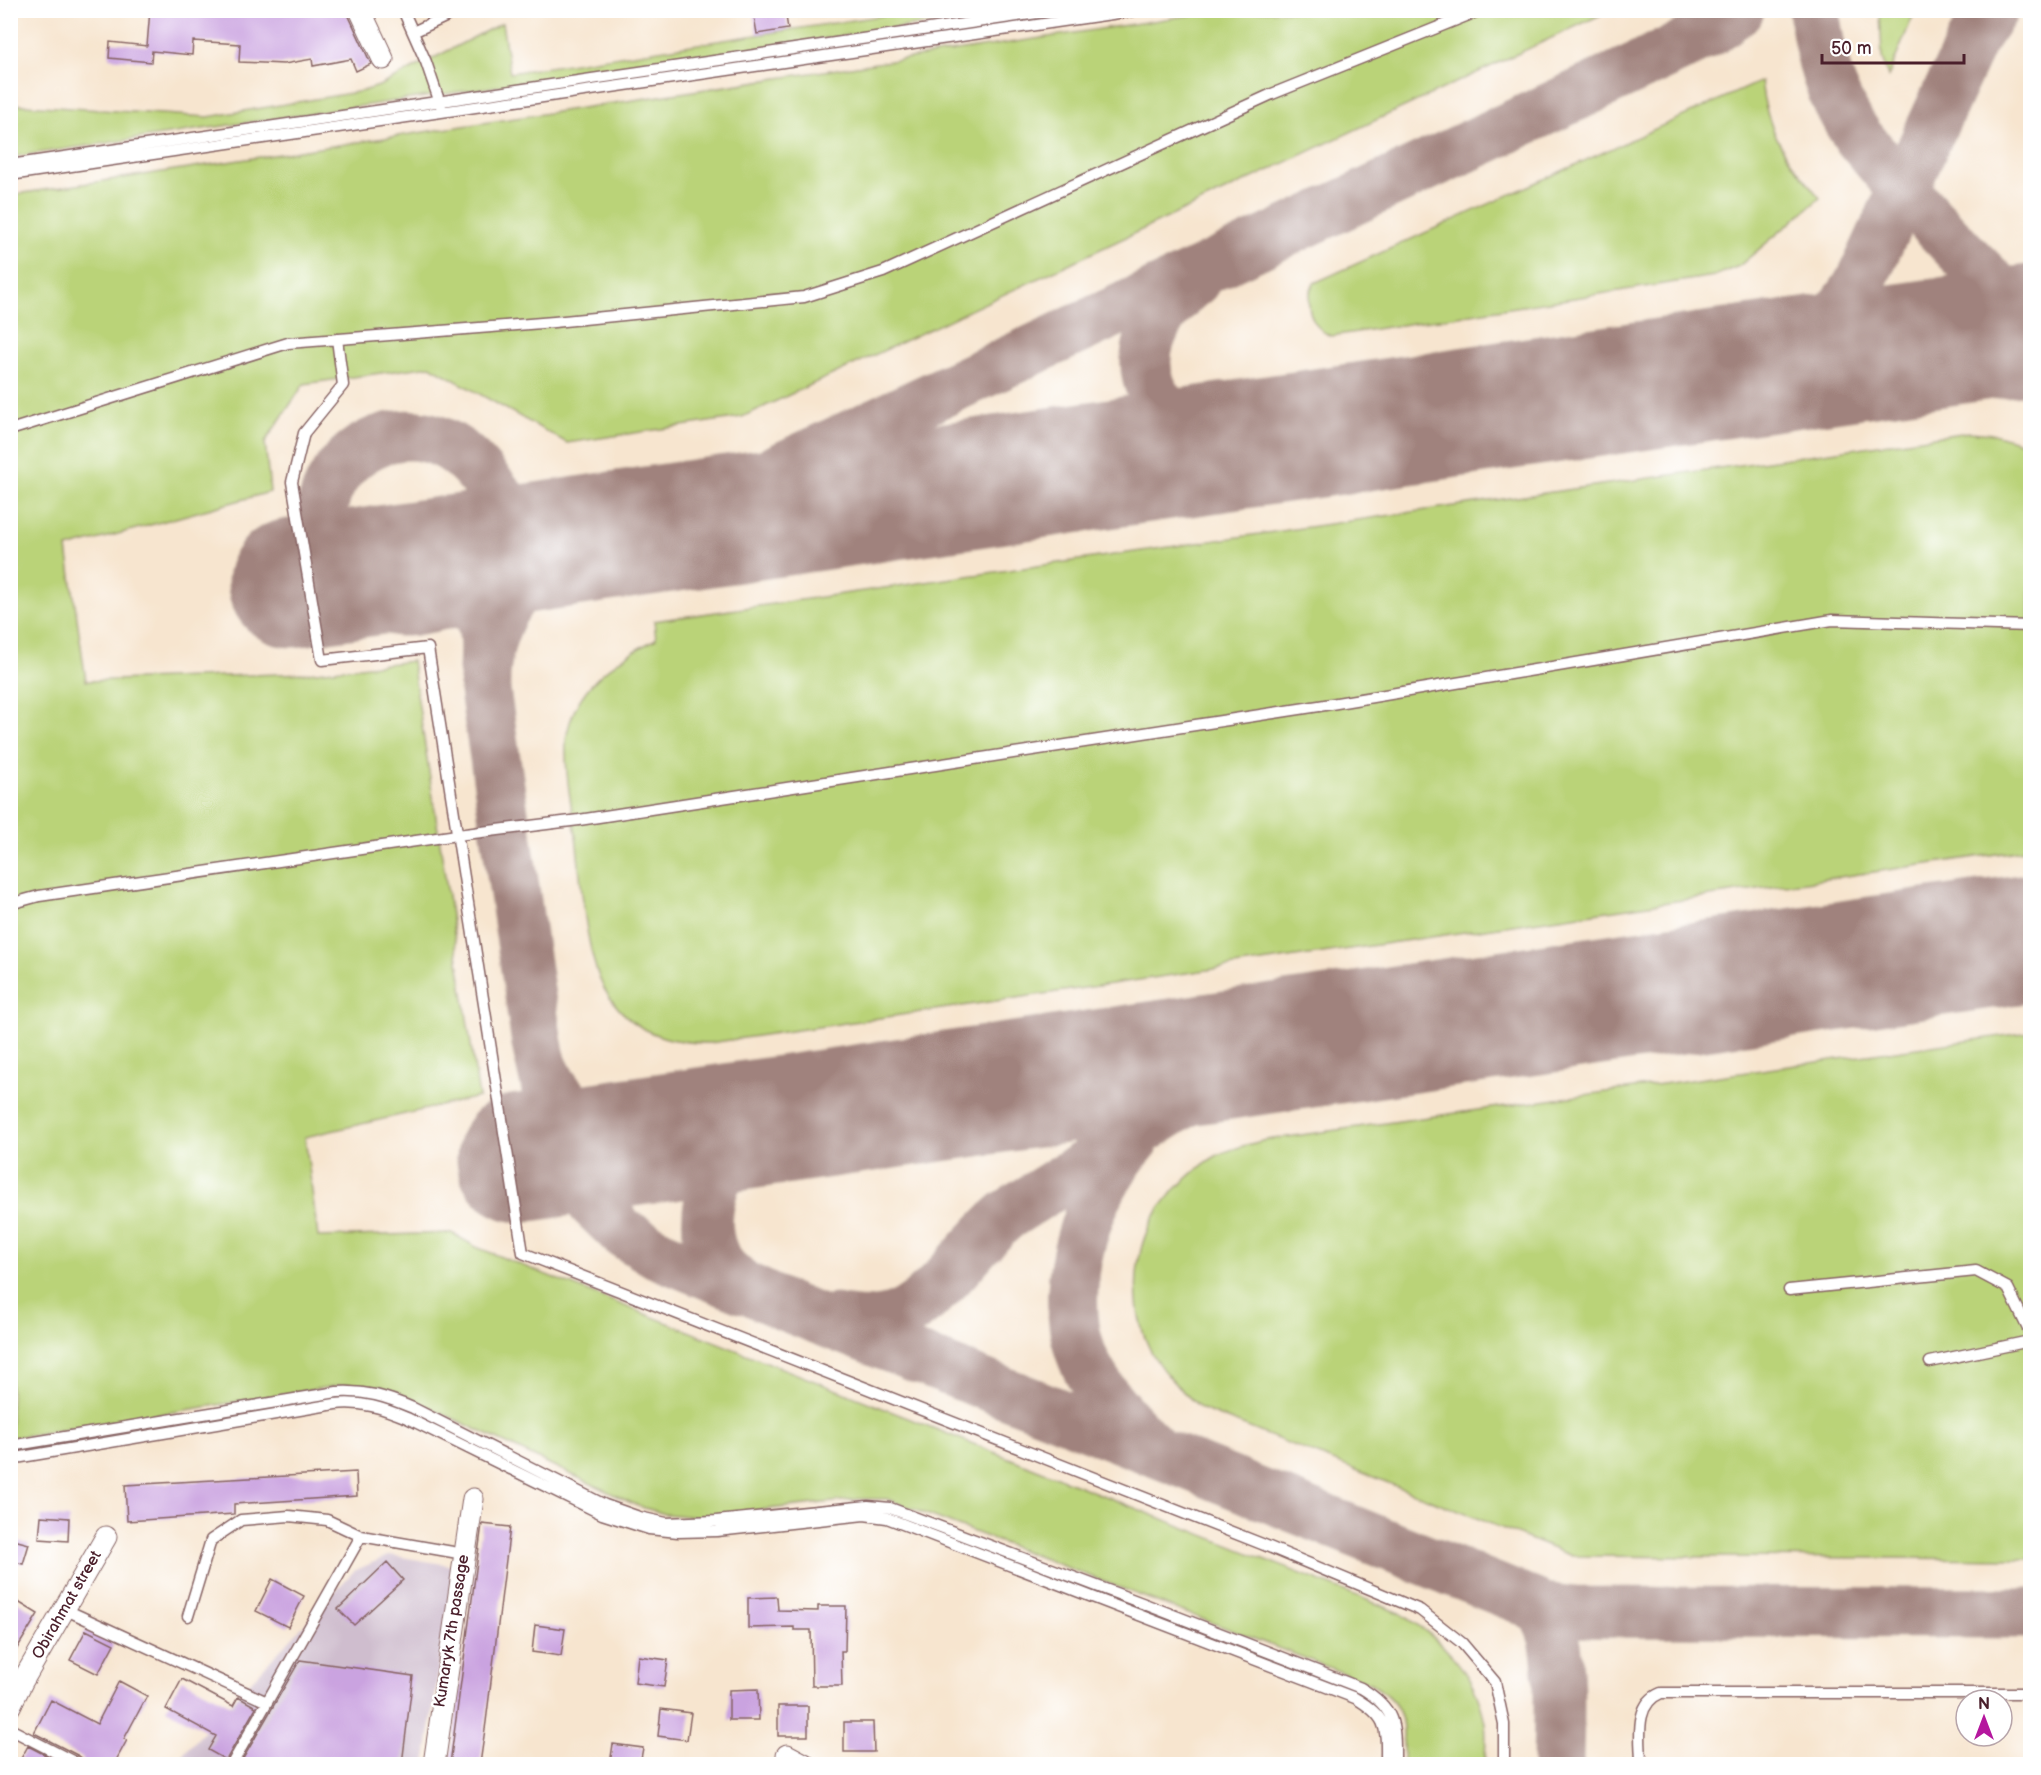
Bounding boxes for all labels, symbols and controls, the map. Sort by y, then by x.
scale bar [1822,27,1964,65]
text: 50 m [1831,38,1872,59]
street label: Obirahmat street [28,1547,106,1663]
street label: Kumaryk 7th passage [431,1553,474,1709]
north arrow [1954,1688,2014,1748]
text: N [1978,1695,1990,1714]

